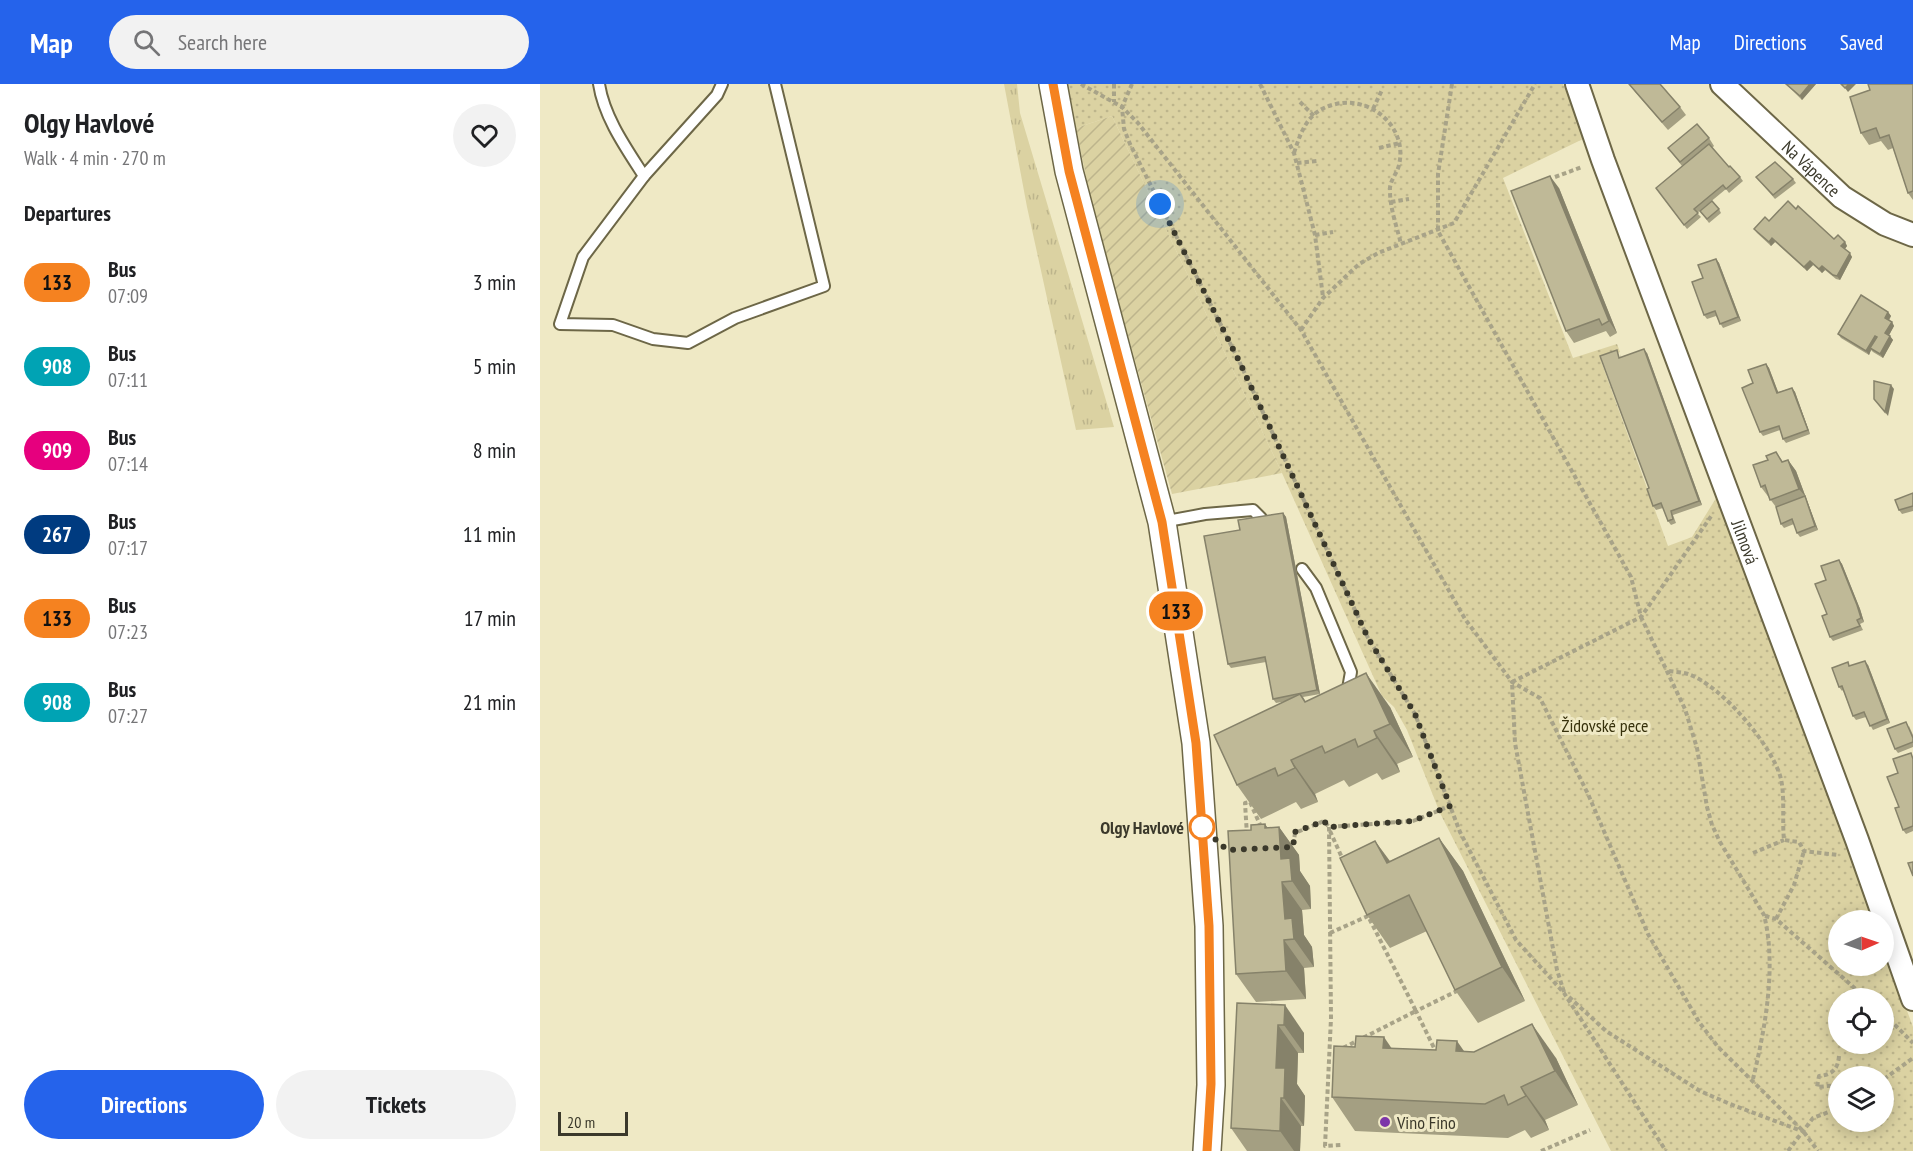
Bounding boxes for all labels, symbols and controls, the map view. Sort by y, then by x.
search box [109,15,529,69]
text: Map [30,24,73,61]
icon: search [130,26,163,59]
text: Search here [178,28,267,56]
text: Map [1670,29,1701,56]
text: Directions [1734,29,1807,56]
text: Saved [1840,29,1883,56]
text: Olgy Havlové [24,104,154,141]
button: heart [453,104,516,167]
street label: Na Vápence [1778,135,1846,201]
text: Walk · 4 min · 270 m [24,145,166,171]
your location [1145,189,1175,219]
text: Departures [24,199,111,227]
text: Bus [108,255,136,283]
text: 3 min [473,268,516,296]
text: 133 [42,269,72,296]
text: 07:09 [108,283,148,309]
text: Bus [108,339,136,367]
text: 5 min [473,352,516,380]
text: 908 [42,353,72,380]
text: 07:11 [108,367,148,393]
text: Bus [108,423,136,451]
text: 8 min [473,436,516,464]
text: 909 [42,437,72,464]
text: 07:14 [108,451,148,477]
text: Bus [108,507,136,535]
street label: Jilmová [1726,515,1764,567]
text: 11 min [463,520,516,548]
text: 267 [42,521,72,548]
text: 07:17 [108,535,148,561]
text: Bus [108,591,136,619]
line badge: 133 [1142,592,1210,630]
text: 133 [1161,598,1191,625]
text: 17 min [464,604,516,632]
text: 133 [42,605,72,632]
text: 07:23 [108,619,148,645]
text: Bus [108,675,136,703]
text: 21 min [463,688,516,716]
text: 908 [42,689,72,716]
text: 07:27 [108,703,148,729]
park label: Židovské pece [1562,714,1648,737]
marker: Olgy Havlové [1189,814,1215,840]
place label: Olgy Havlové [1100,816,1184,839]
north arrow [1828,910,1894,976]
map controls [1828,910,1894,1132]
button: locate [1828,988,1894,1054]
button: layers [1828,1066,1894,1132]
button: Directions [24,1070,264,1139]
button: Tickets [276,1070,516,1139]
scale bar [558,1109,628,1136]
place label: Vino Fino [1396,1111,1456,1134]
text: 20 m [567,1112,595,1132]
marker: Vino Fino [1378,1115,1392,1129]

